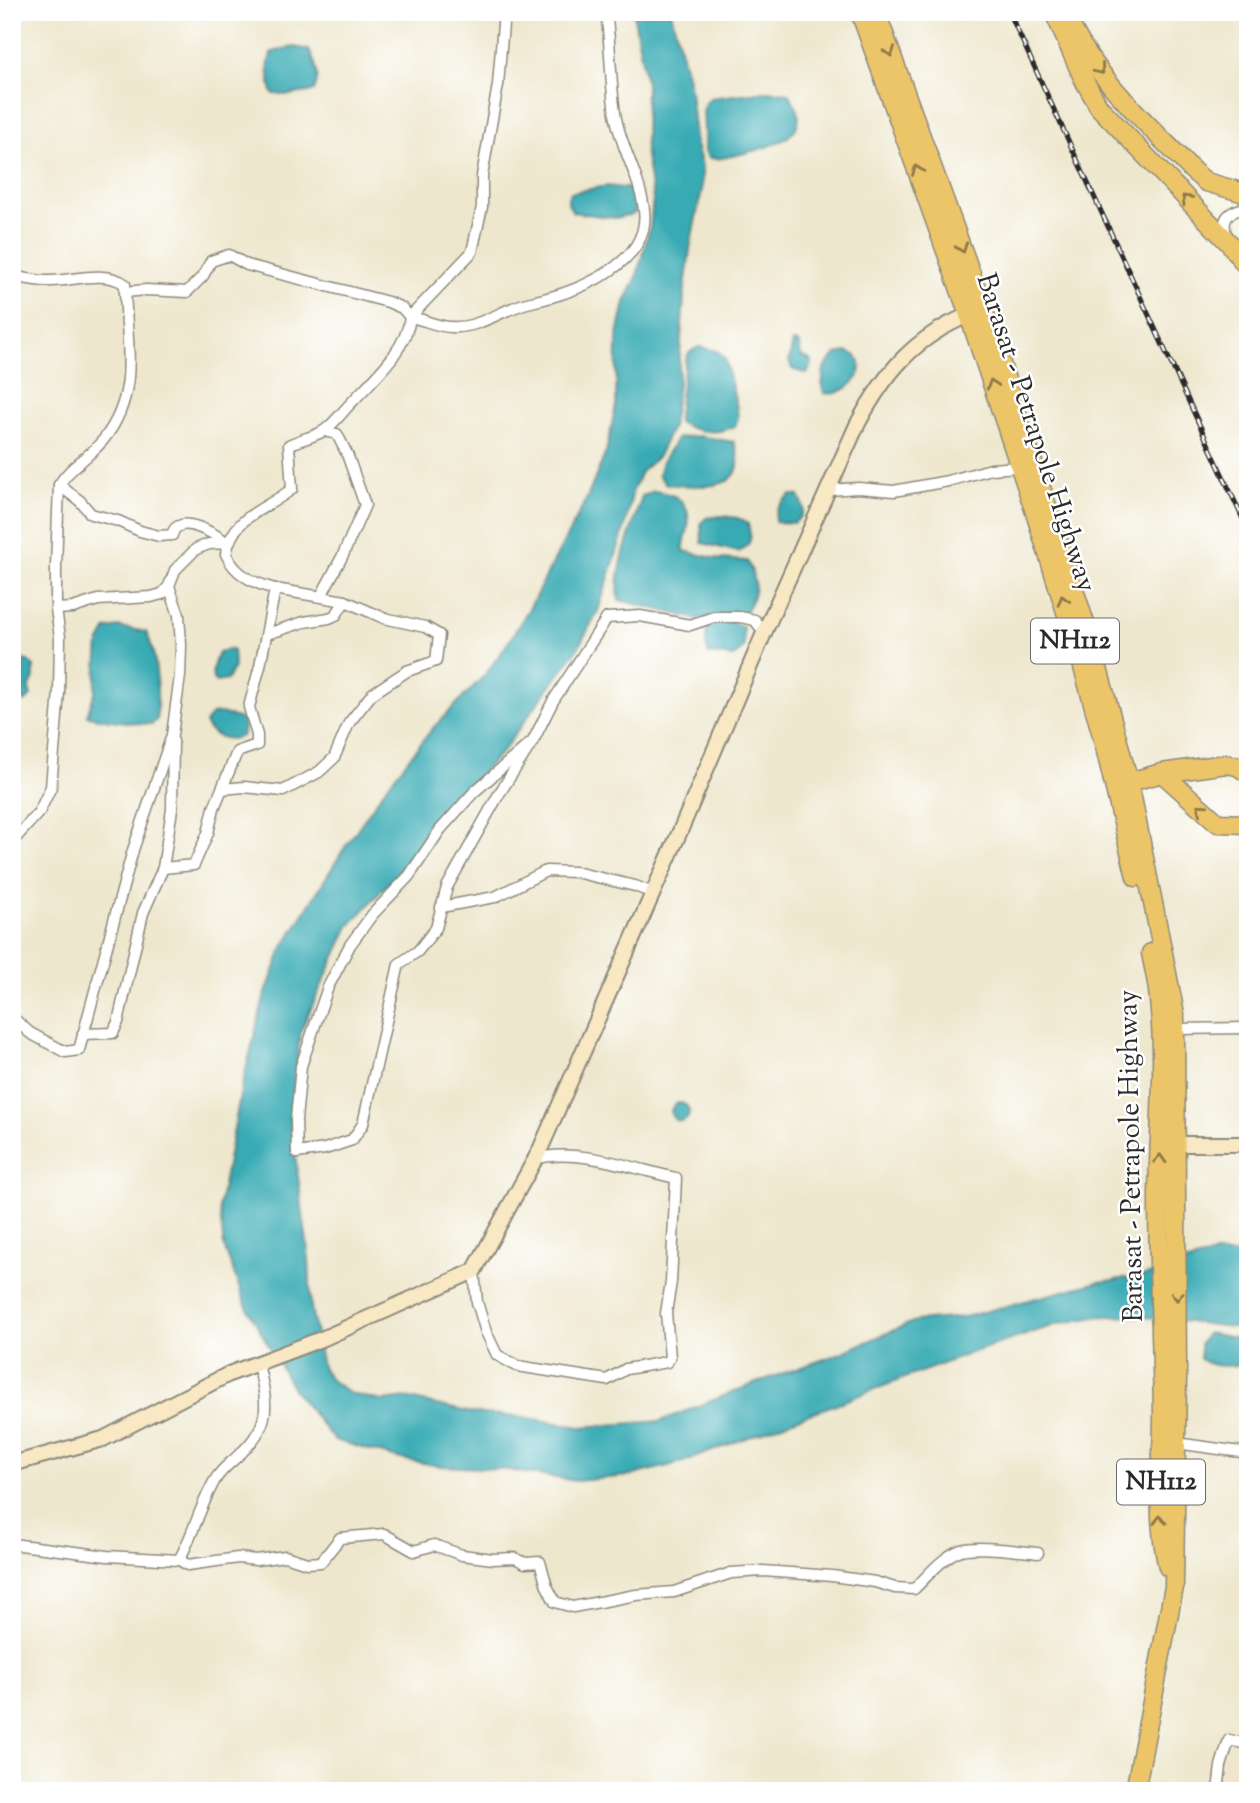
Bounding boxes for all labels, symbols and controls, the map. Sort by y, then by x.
one-way arrow [882,46,896,58]
one-way arrow [1092,62,1104,75]
one-way arrow [911,164,925,176]
one-way arrow [1181,194,1194,207]
one-way arrow [953,242,967,254]
street label: Barasat - Petrapole Highway [965,269,1105,598]
one-way arrow [986,379,1000,391]
one-way arrow [1056,595,1071,607]
road number: NH112 [1031,618,1119,664]
one-way arrow [1196,804,1209,817]
street label: Barasat - Petrapole Highway [1109,989,1155,1323]
one-way arrow [1153,1153,1168,1164]
one-way arrow [1169,1292,1185,1302]
road number: NH112 [1117,1460,1205,1504]
one-way arrow [1152,1515,1168,1525]

